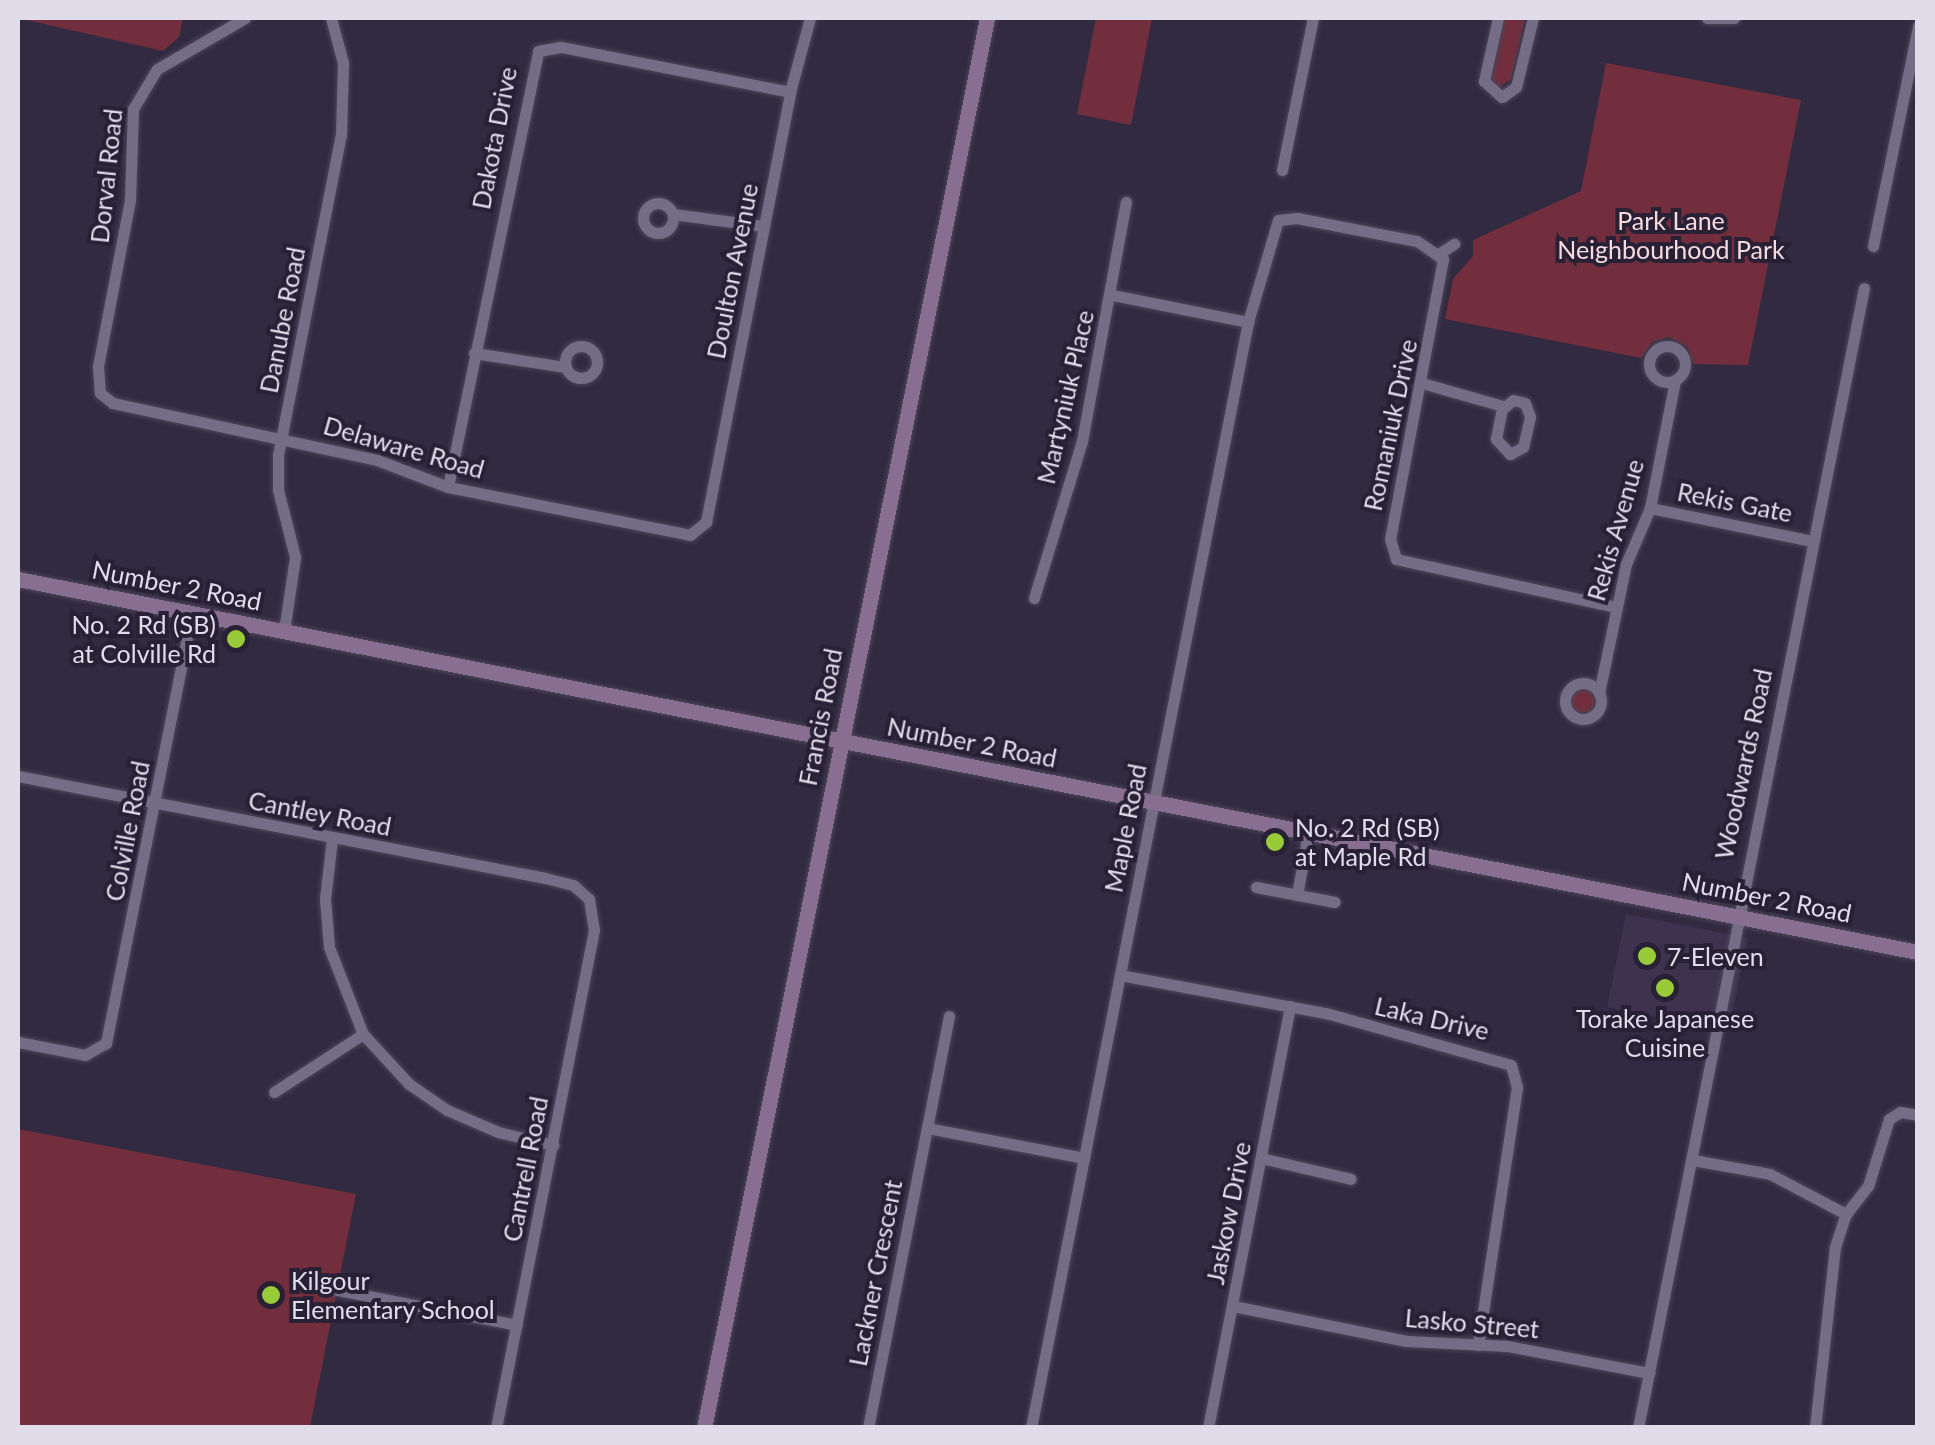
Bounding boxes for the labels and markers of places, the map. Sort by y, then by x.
place label: No. 2 Rd (SB) at Colville Rd [71,610,216,669]
marker: No. 2 Rd (SB) at Colville Rd [225,628,247,650]
place label: No. 2 Rd (SB) at Maple Rd [1295,813,1440,872]
marker: No. 2 Rd (SB) at Maple Rd [1264,831,1286,853]
place label: 7-Eleven [1667,941,1764,971]
marker: 7-Eleven [1636,945,1658,967]
marker: Torake Japanese Cuisine [1654,977,1676,999]
place label: Torake Japanese Cuisine [1576,1004,1754,1063]
place label: Kilgour Elementary School [291,1266,495,1325]
marker: Kilgour Elementary School [260,1284,282,1306]

